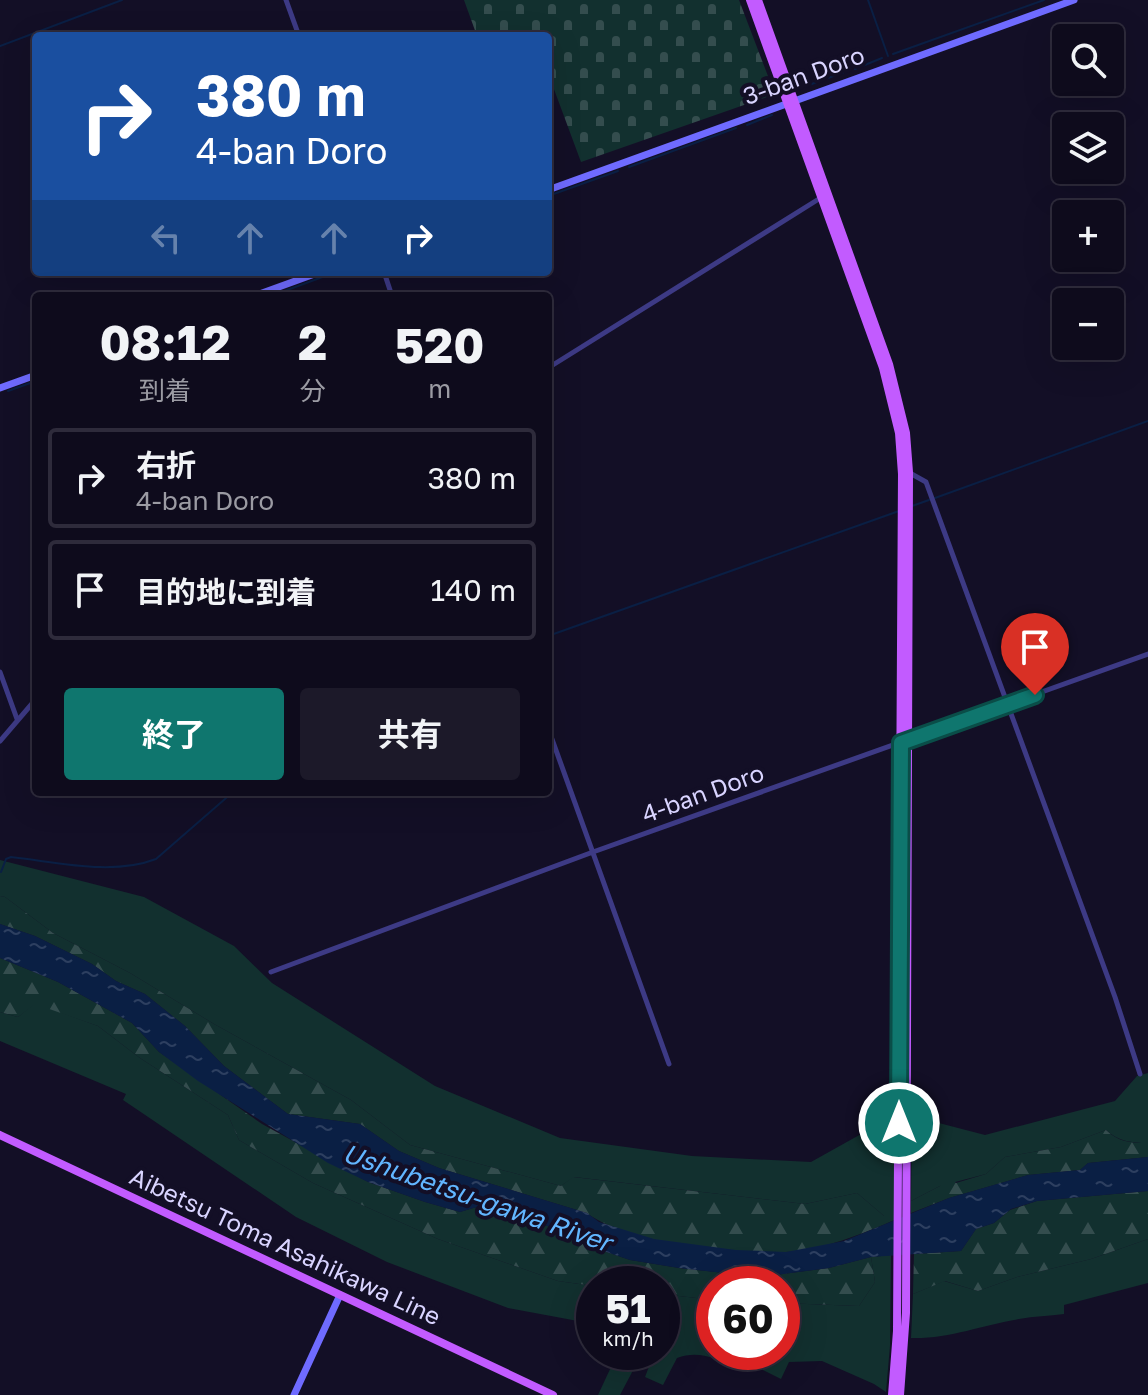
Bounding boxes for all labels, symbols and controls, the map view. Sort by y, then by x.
map controls [1052,24,1124,360]
button: search [1052,24,1124,96]
street label: 3-ban Doro [739,39,868,110]
text: 380 m [196,61,365,128]
icon: right [64,64,168,168]
button: layers [1052,112,1124,184]
text: 4-ban Doro [196,129,387,172]
button: + [1052,200,1124,272]
icon: left [144,216,188,260]
icon: ahead [228,216,272,260]
icon: ahead [312,216,356,260]
icon: right [396,216,440,260]
button: − [1052,288,1124,360]
text: 08:12 [99,313,231,371]
text: 2 [298,313,327,371]
text: 520 [395,316,485,374]
text: m [428,373,451,404]
text: 到着 [139,375,191,406]
text: 分 [300,375,326,406]
text: 右折 [136,447,196,483]
icon: right [68,456,112,500]
text: 380 m [428,460,516,496]
text: 4-ban Doro [136,485,274,516]
icon: arrive [68,568,112,612]
text: 140 m [431,572,516,608]
text: 目的地に到着 [136,574,316,610]
pin [1001,613,1069,695]
icon: arrive [1013,625,1057,669]
button: 終了 [64,688,284,780]
button: 共有 [300,688,520,780]
street label: 4-ban Doro [638,757,767,828]
position arrow [857,1081,941,1165]
water label: Ushubetsu-gawa River [339,1137,619,1259]
street label: Aibetsu Toma Asahikawa Line [126,1161,446,1330]
speed limit sign: 60 [696,1266,800,1370]
text: 51 [606,1284,651,1332]
text: km/h [603,1326,653,1350]

